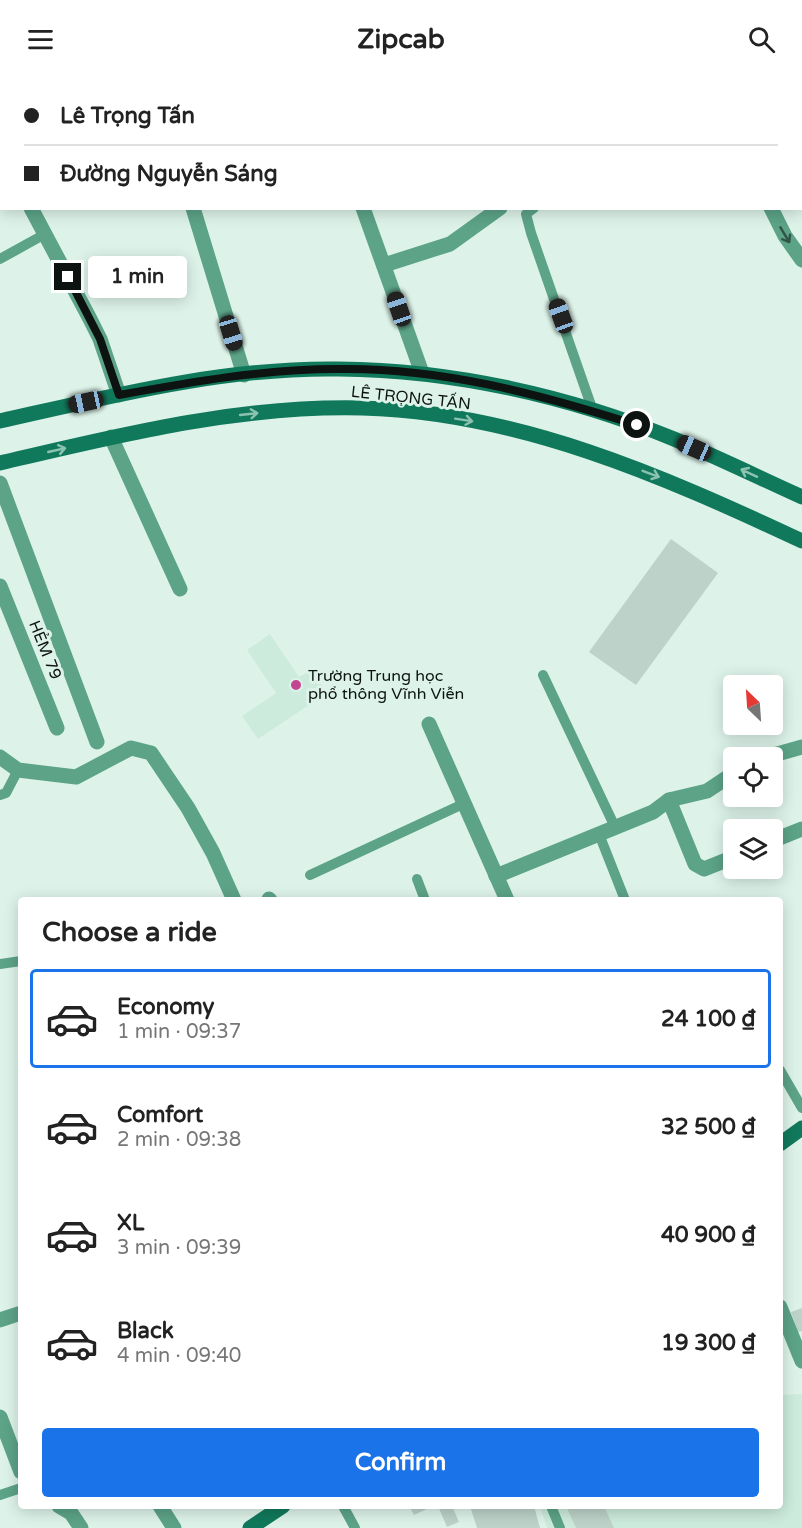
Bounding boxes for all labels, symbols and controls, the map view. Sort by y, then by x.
icon: menu [24,23,57,56]
text: Zipcab [357,23,445,56]
icon: search [745,23,778,56]
text: Lê Trọng Tấn [60,103,195,129]
text: Đường Nguyễn Sáng [60,161,278,187]
one-way arrow [779,226,791,243]
callout: 1 min [89,256,188,298]
route end [54,263,81,290]
text: 1 min [111,265,164,289]
car [385,289,413,329]
car [546,296,576,336]
car [217,313,245,353]
street label: LÊ TRỌNG TẤN [350,382,472,414]
car [67,389,105,415]
one-way arrow [238,408,258,419]
route start [623,411,650,438]
one-way arrow [453,415,473,426]
car [674,432,714,464]
one-way arrow [47,443,66,455]
one-way arrow [740,466,758,478]
one-way arrow [641,469,660,480]
street label: HẺM 79 [24,618,66,682]
place label: Trường Trung học phổ thông Vĩnh Viễn [308,666,464,704]
north arrow [723,675,783,735]
map controls [723,675,783,879]
marker: Trường Trung học phổ thông Vĩnh Viễn [289,678,303,692]
button: locate [723,747,783,807]
button: layers [723,819,783,879]
text: Choose a ride [42,916,217,949]
icon: car [45,992,99,1046]
text: Economy [117,994,214,1020]
text: 24 100 ₫ [661,1006,756,1032]
text: 1 min · 09:37 [117,1020,241,1044]
icon: car [45,1100,99,1154]
text: Comfort [117,1102,203,1128]
text: 32 500 ₫ [661,1114,756,1140]
text: 2 min · 09:38 [117,1128,241,1152]
icon: car [45,1208,99,1262]
text: XL [117,1210,144,1236]
text: 40 900 ₫ [661,1222,756,1248]
text: 3 min · 09:39 [117,1236,241,1260]
icon: car [45,1316,99,1370]
text: Black [117,1318,174,1344]
text: 19 300 ₫ [661,1330,756,1356]
text: 4 min · 09:40 [117,1344,241,1368]
button: Confirm [42,1428,759,1497]

